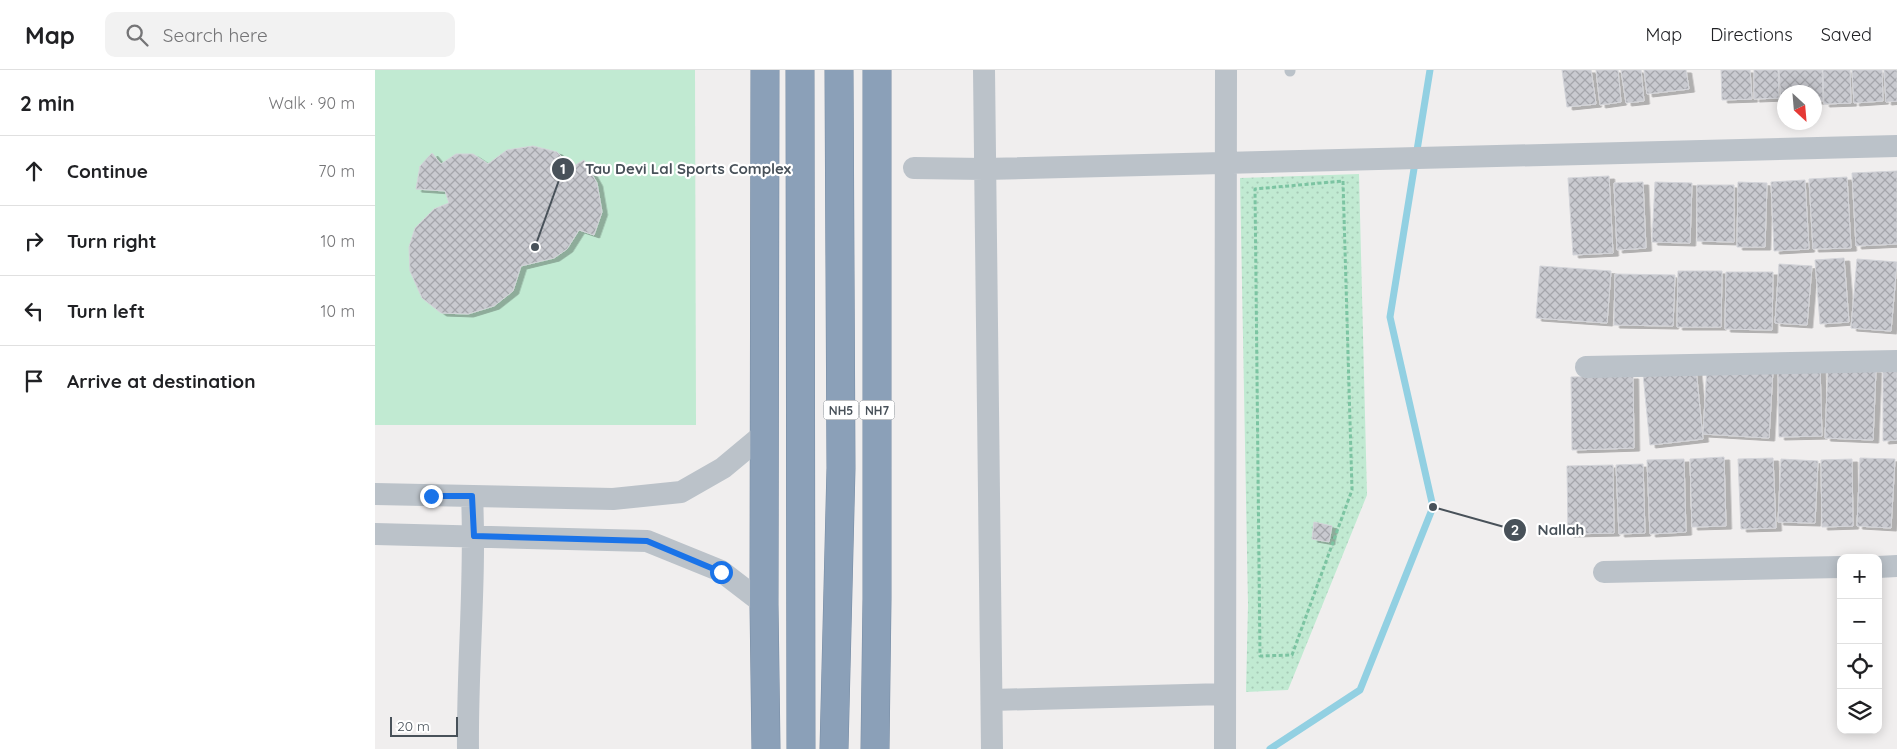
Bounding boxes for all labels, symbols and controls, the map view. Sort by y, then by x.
search box [105,12,455,57]
text: Map [25,20,75,50]
icon: search [123,21,151,49]
text: Search here [163,23,268,47]
text: Map [1645,23,1682,46]
text: Directions [1710,23,1793,46]
text: Saved [1821,23,1872,46]
north arrow [1777,85,1822,130]
text: 2 min [20,90,75,116]
text: Walk · 90 m [268,93,355,113]
callout: Tau Devi Lal Sports Complex [550,154,802,184]
icon: ahead [20,157,48,185]
text: Continue [67,159,148,183]
text: 1 [560,159,566,178]
text: Tau Devi Lal Sports Complex [585,159,792,178]
text: 70 m [318,161,355,181]
icon: right [20,227,48,255]
text: Turn right [67,229,156,253]
text: 10 m [321,231,355,251]
icon: left [20,297,48,325]
text: Turn left [67,299,145,323]
text: 10 m [321,301,355,321]
icon: arrive [20,367,48,395]
text: Arrive at destination [67,369,256,393]
road number: NH5 [823,400,859,420]
road number: NH7 [859,400,895,420]
route end [420,485,443,508]
callout: Nallah [1503,515,1595,545]
text: 2 [1511,520,1519,539]
text: Nallah [1538,520,1584,539]
map controls [1837,554,1882,734]
button: + [1837,554,1882,599]
route start [710,561,733,584]
button: − [1837,599,1882,644]
button: locate [1837,644,1882,689]
button: layers [1837,689,1882,734]
scale bar [390,714,457,737]
text: 20 m [397,717,430,735]

